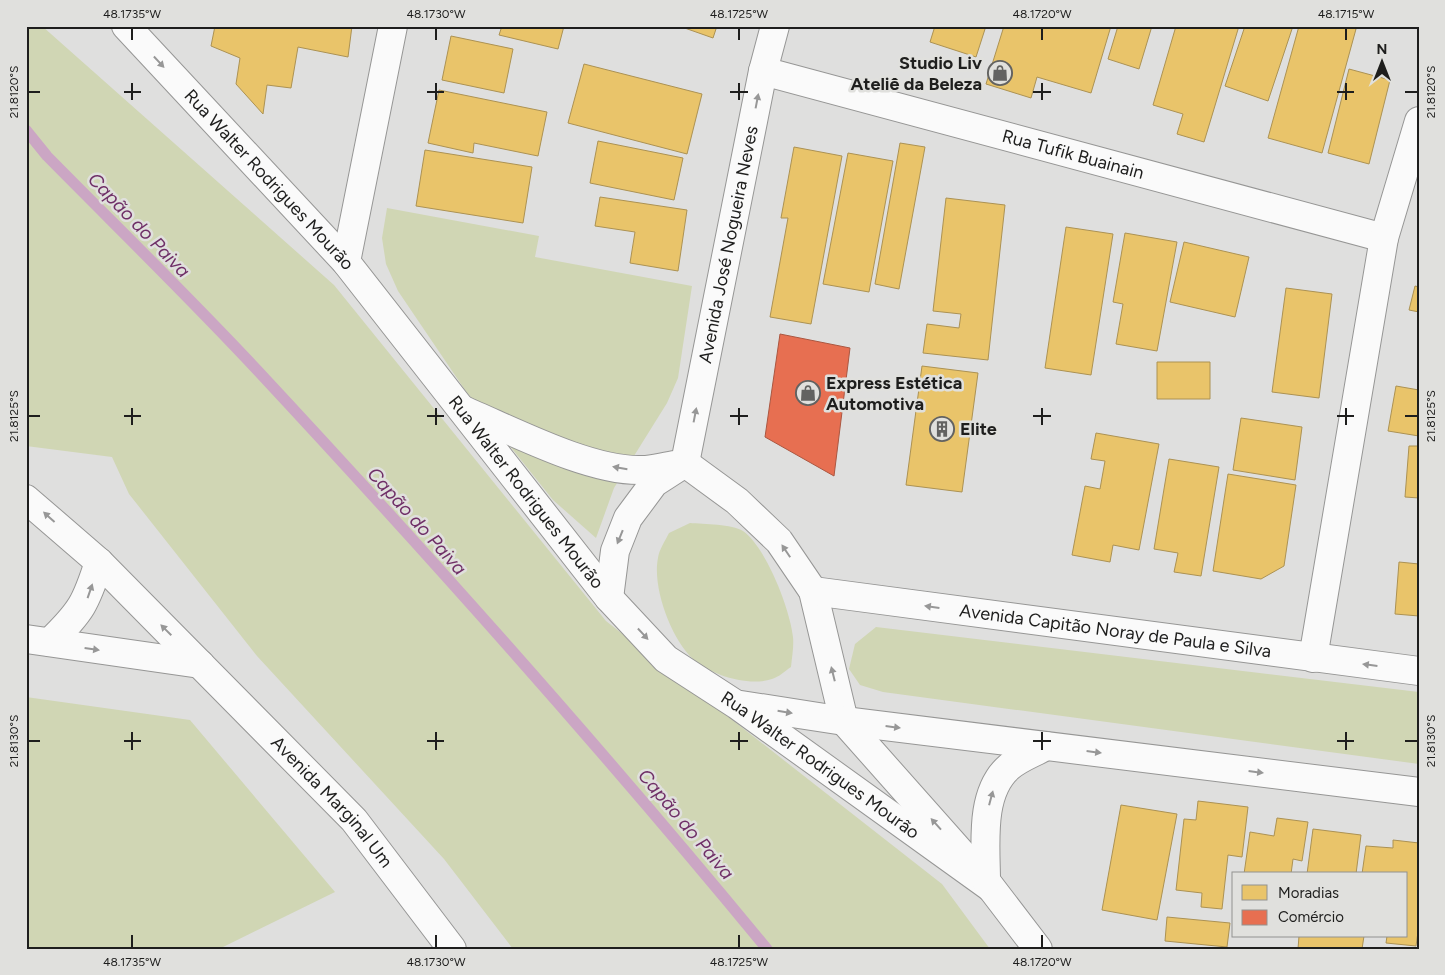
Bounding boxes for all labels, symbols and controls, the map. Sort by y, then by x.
text: 48.1735°W [103,7,162,21]
text: 48.1730°W [407,7,466,21]
text: 48.1725°W [710,7,769,21]
text: 48.1720°W [1012,7,1072,21]
text: 48.1715°W [1318,7,1375,21]
north arrow [1358,38,1408,88]
text: N [1377,41,1387,58]
place label: Studio Liv Ateliê da Beleza [850,52,982,95]
one-way arrow [153,56,165,68]
shop icon: Studio Liv Ateliê da Beleza [987,60,1013,86]
text: 21.8120°S [7,66,21,118]
text: 21.8120°S [1424,66,1438,118]
street label: Rua Walter Rodrigues Mourão [180,85,359,274]
one-way arrow [753,94,761,109]
street label: Avenida José Nogueira Neves [694,124,763,365]
street label: Rua Tufik Buainain [1000,125,1146,184]
water label: Capão do Paiva [83,168,195,282]
place label: Express Estética Automotiva [826,372,962,415]
shop icon: Express Estética Automotiva [795,380,821,406]
text: 21.8125°S [7,390,21,442]
text: 21.8125°S [1424,390,1438,442]
street label: Rua Walter Rodrigues Mourão [444,391,609,593]
one-way arrow [691,407,699,423]
building icon: Elite [929,416,955,442]
place label: Elite [960,418,997,440]
water label: Capão do Paiva [363,462,471,580]
one-way arrow [611,463,627,471]
one-way arrow [43,511,55,523]
one-way arrow [616,530,624,545]
one-way arrow [781,544,790,557]
one-way arrow [86,583,94,598]
street label: Avenida Capitão Noray de Paula e Silva [958,599,1273,662]
one-way arrow [923,603,939,611]
one-way arrow [160,624,172,636]
one-way arrow [637,627,649,639]
one-way arrow [84,645,100,653]
one-way arrow [1362,661,1378,669]
one-way arrow [829,666,837,681]
street label: Rua Walter Rodrigues Mourão [717,687,924,844]
one-way arrow [778,708,794,716]
text: 21.8130°S [7,715,21,767]
text: 21.8130°S [1424,715,1438,767]
one-way arrow [885,723,901,731]
street label: Avenida Marginal Um [266,732,397,872]
one-way arrow [1087,748,1103,756]
water label: Capão do Paiva [633,764,739,884]
one-way arrow [1248,768,1264,776]
one-way arrow [987,790,995,805]
one-way arrow [930,818,942,830]
legend [1232,872,1408,938]
text: Moradias [1278,884,1339,902]
text: Comércio [1278,908,1344,926]
text: 48.1735°W [103,955,162,969]
text: 48.1730°W [407,955,466,969]
text: 48.1725°W [710,955,769,969]
text: 48.1720°W [1012,955,1072,969]

